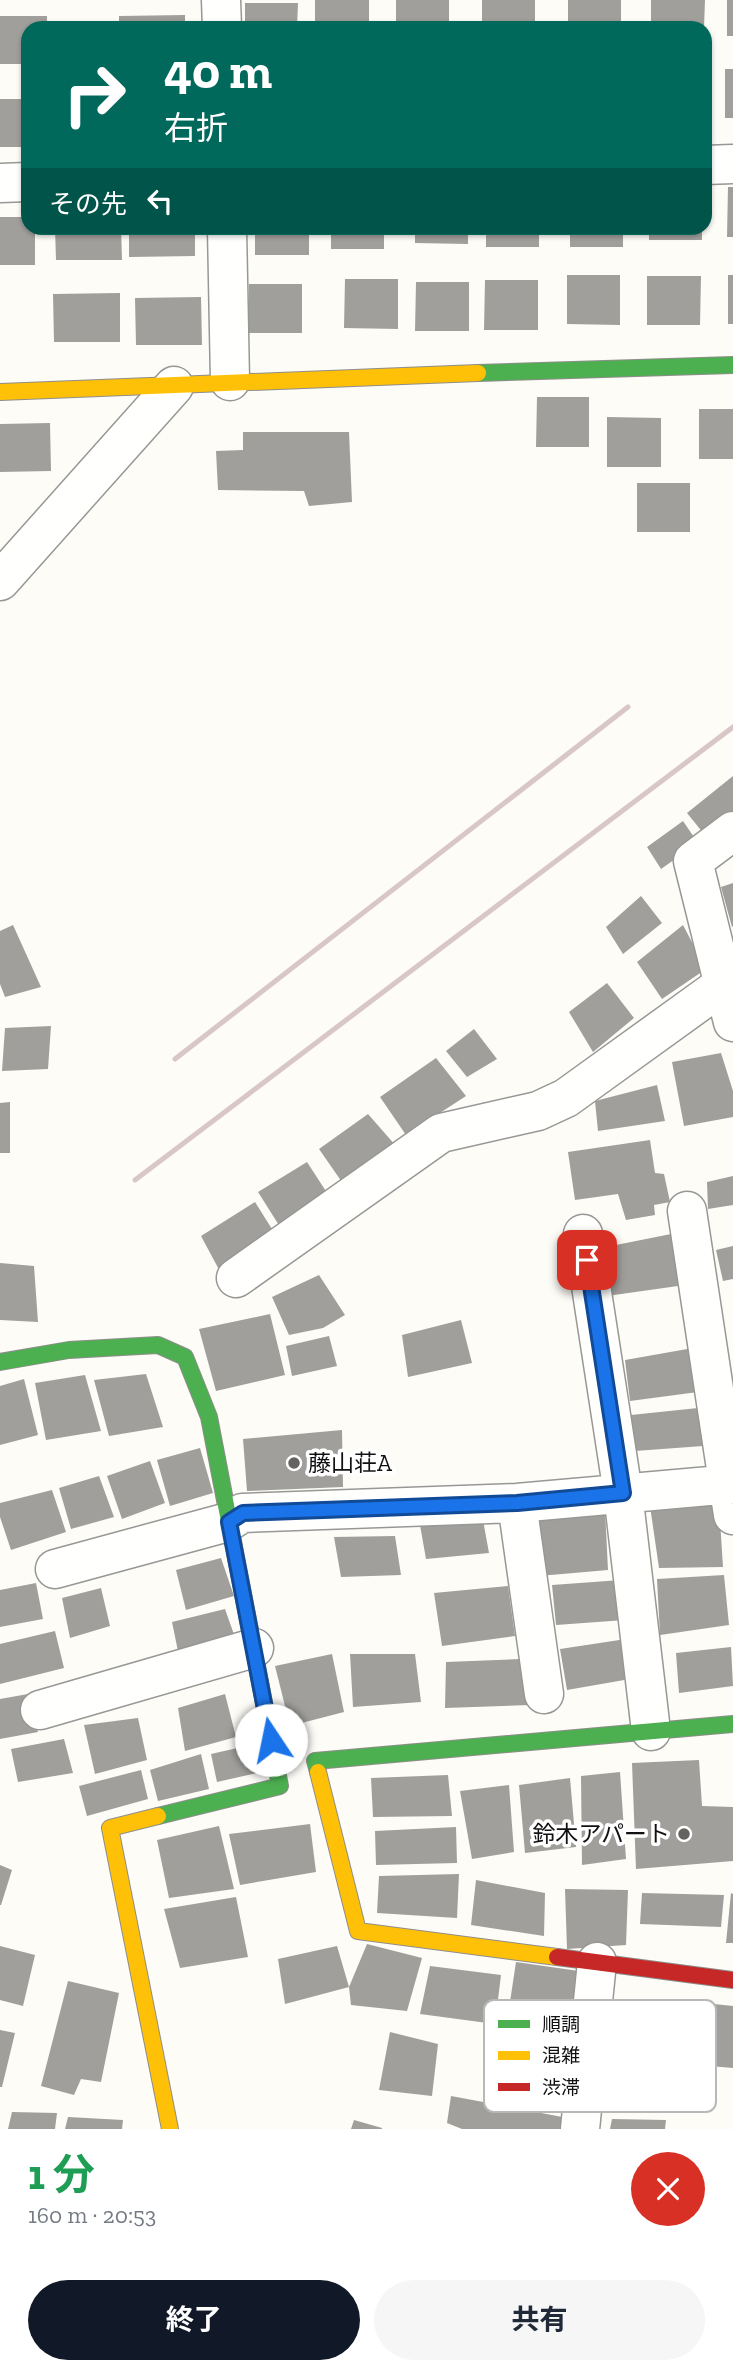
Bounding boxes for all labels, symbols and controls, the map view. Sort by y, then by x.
text: 40 m [164,42,272,101]
icon: right [49,49,140,140]
text: 右折 [164,109,228,147]
icon: left [141,182,179,220]
text: その先 [49,188,127,220]
pin [557,1230,617,1290]
icon: arrive [568,1241,606,1279]
place label: 藤山荘A [308,1449,393,1477]
marker: 藤山荘A [286,1455,302,1471]
position arrow [234,1703,308,1777]
place label: 鈴木アパート [532,1820,670,1848]
marker: 鈴木アパート [676,1826,692,1842]
legend [484,2000,716,2112]
text: 順調 [542,2013,580,2036]
text: 混雑 [542,2044,580,2067]
text: 渋滞 [542,2076,580,2099]
text: 1 分 [28,2149,95,2200]
button: close [631,2152,705,2226]
text: 160 m · 20:53 [28,2201,156,2229]
button: 終了 [28,2280,360,2360]
button: 共有 [374,2280,705,2360]

